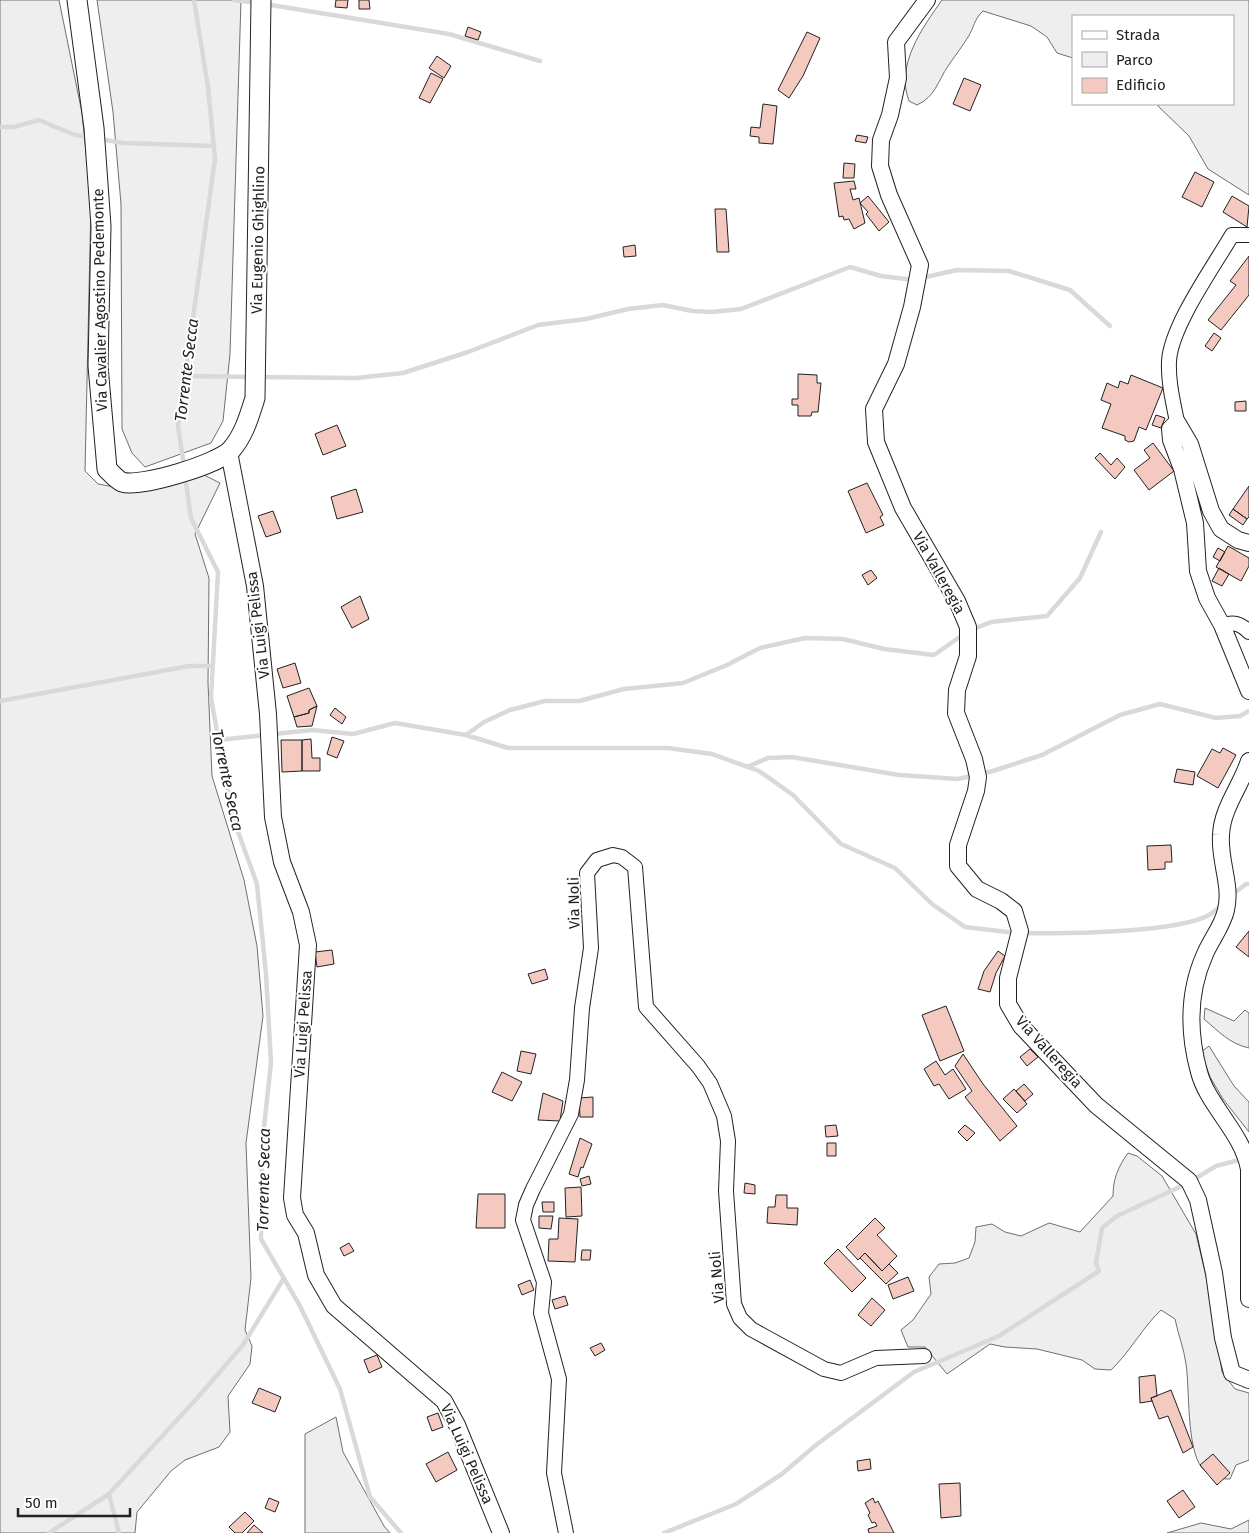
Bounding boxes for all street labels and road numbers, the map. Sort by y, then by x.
street label: Via Eugenio Ghighlino [248,166,268,314]
street label: Via Cavalier Agostino Pedemonte [89,188,111,412]
street label: Via Valleregia [909,529,969,617]
street label: Via Luigi Pelissa [242,570,274,680]
street label: Via Noli [565,877,583,929]
street label: Via Luigi Pelissa [290,970,316,1078]
street label: Via Valleregia [1012,1012,1086,1092]
street label: Via Noli [706,1250,728,1304]
street label: Via Luigi Pelissa [437,1401,497,1507]

